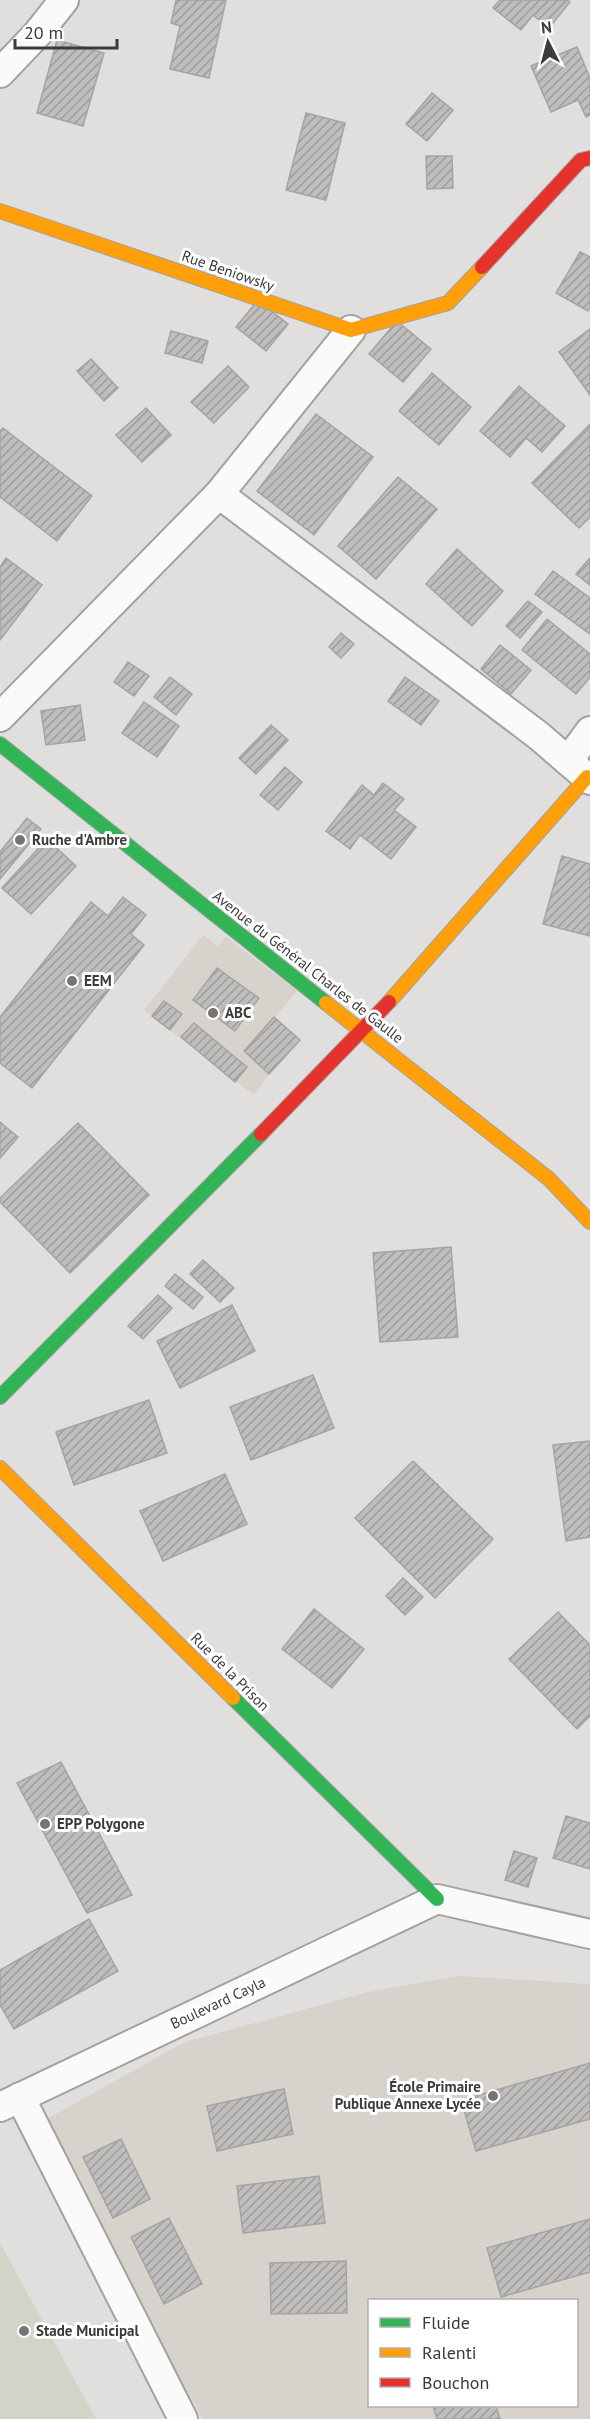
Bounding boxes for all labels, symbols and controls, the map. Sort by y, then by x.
scale bar [15,12,117,50]
north arrow [518,12,578,72]
text: N [540,17,553,38]
text: 20 m [24,21,63,44]
street label: Rue Beniowsky [180,246,277,295]
place label: Ruche d'Ambre [32,830,128,849]
marker: Ruche d'Ambre [13,833,27,847]
street label: Avenue du Général Charles de Gaulle [209,886,408,1047]
place label: EEM [84,971,112,990]
marker: EEM [65,974,79,988]
place label: ABC [225,1003,252,1022]
marker: ABC [206,1006,220,1020]
street label: Rue de la Prison [187,1628,274,1715]
place label: EPP Polygone [57,1814,145,1833]
marker: EPP Polygone [38,1817,52,1831]
street label: Boulevard Cayla [167,1972,268,2033]
place label: École Primaire Publique Annexe Lycée [335,2077,481,2113]
marker: École Primaire Publique Annexe Lycée [486,2089,500,2103]
legend [368,2299,578,2407]
text: Fluide [422,2311,470,2334]
place label: Stade Municipal [36,2321,139,2340]
marker: Stade Municipal [17,2324,31,2338]
text: Ralenti [422,2341,477,2364]
text: Bouchon [422,2371,489,2394]

